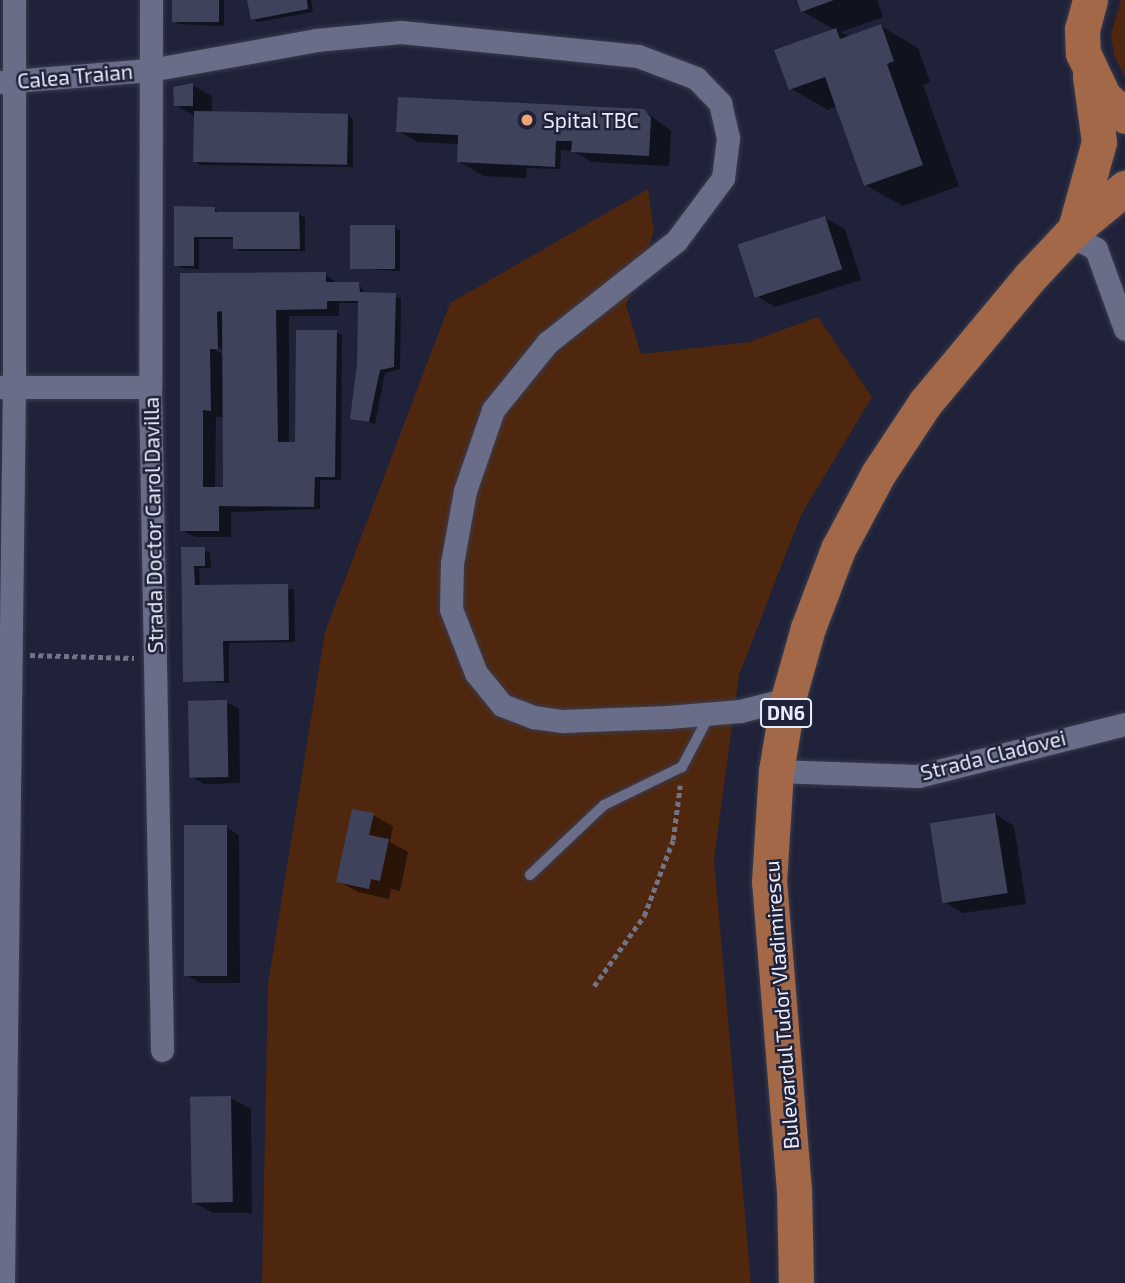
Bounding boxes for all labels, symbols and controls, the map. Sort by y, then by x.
street label: Calea Traian [16,58,134,94]
place label: Spital TBC [543,107,640,133]
marker: Spital TBC [517,110,537,130]
street label: Strada Doctor Carol Davilla [138,396,168,654]
road number: DN6 [760,698,812,728]
street label: Strada Cladovei [918,725,1068,785]
street label: Bulevardul Tudor Vladimirescu [758,859,804,1151]

